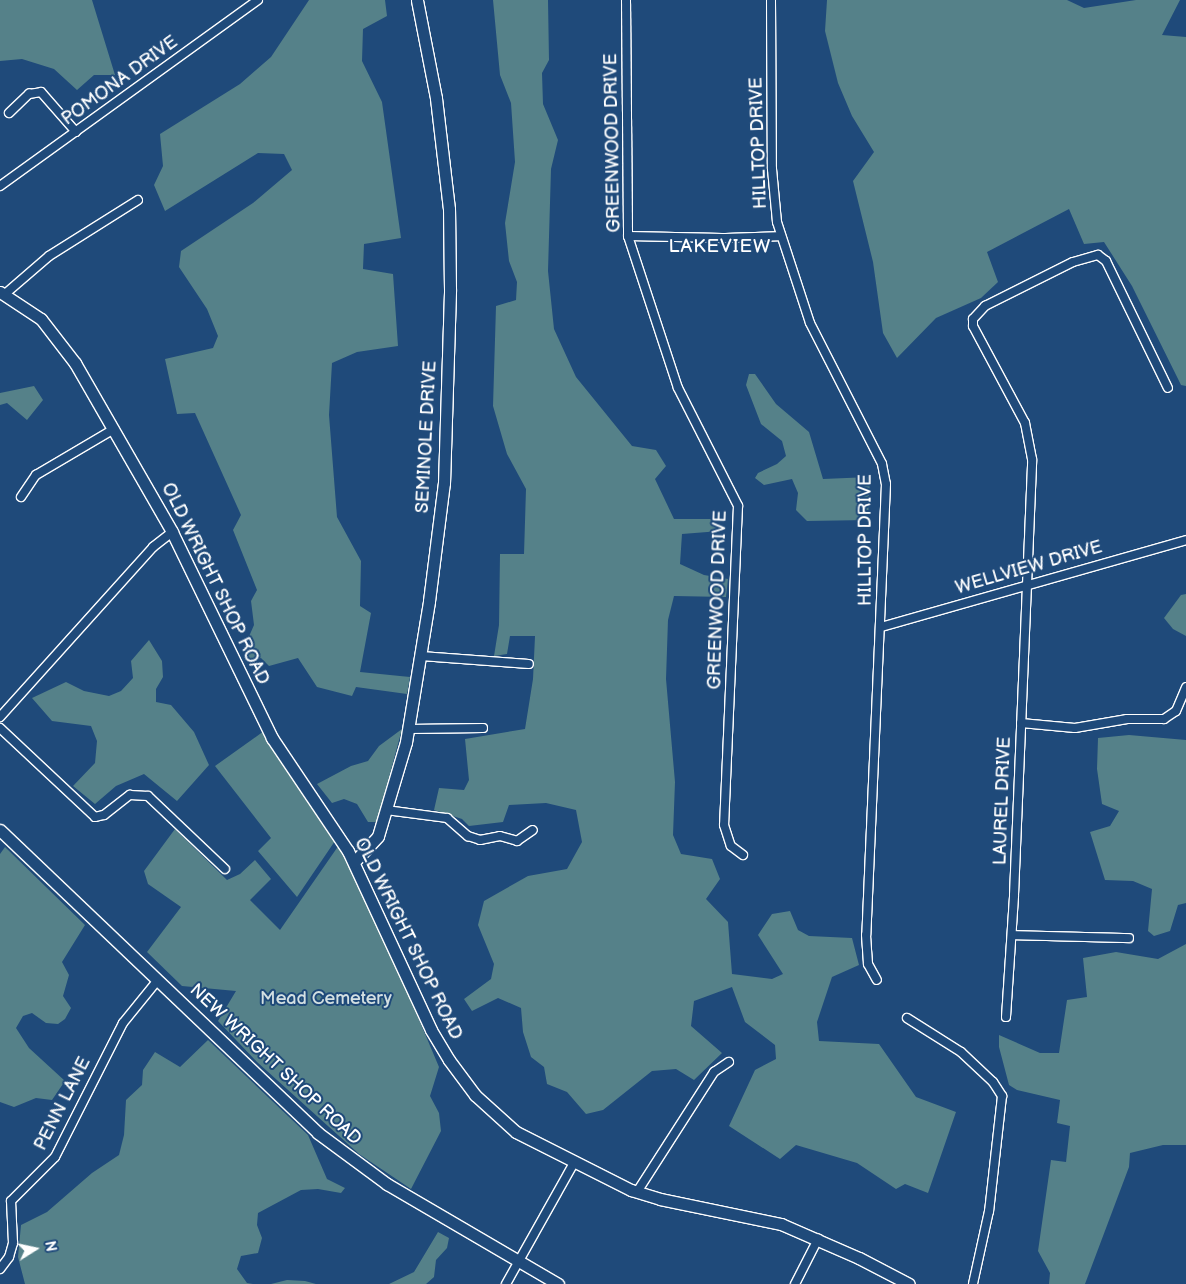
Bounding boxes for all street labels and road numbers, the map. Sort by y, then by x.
street label: POMONA DRIVE [58,32,182,130]
street label: GREENWOOD DRIVE [601,53,625,233]
street label: HILLTOP DRIVE [746,77,772,209]
street label: SEMINOLE DRIVE [412,360,442,514]
street label: HILLTOP DRIVE [855,474,877,606]
street label: OLD WRIGHT SHOP ROAD [156,479,274,689]
street label: GREENWOOD DRIVE [704,510,732,690]
street label: WELLVIEW DRIVE [953,537,1105,599]
street label: LAUREL DRIVE [990,736,1016,866]
street label: OLD WRIGHT SHOP ROAD [349,834,467,1044]
street label: NEW WRIGHT SHOP ROAD [184,979,366,1151]
street label: PENN LANE [30,1054,96,1154]

